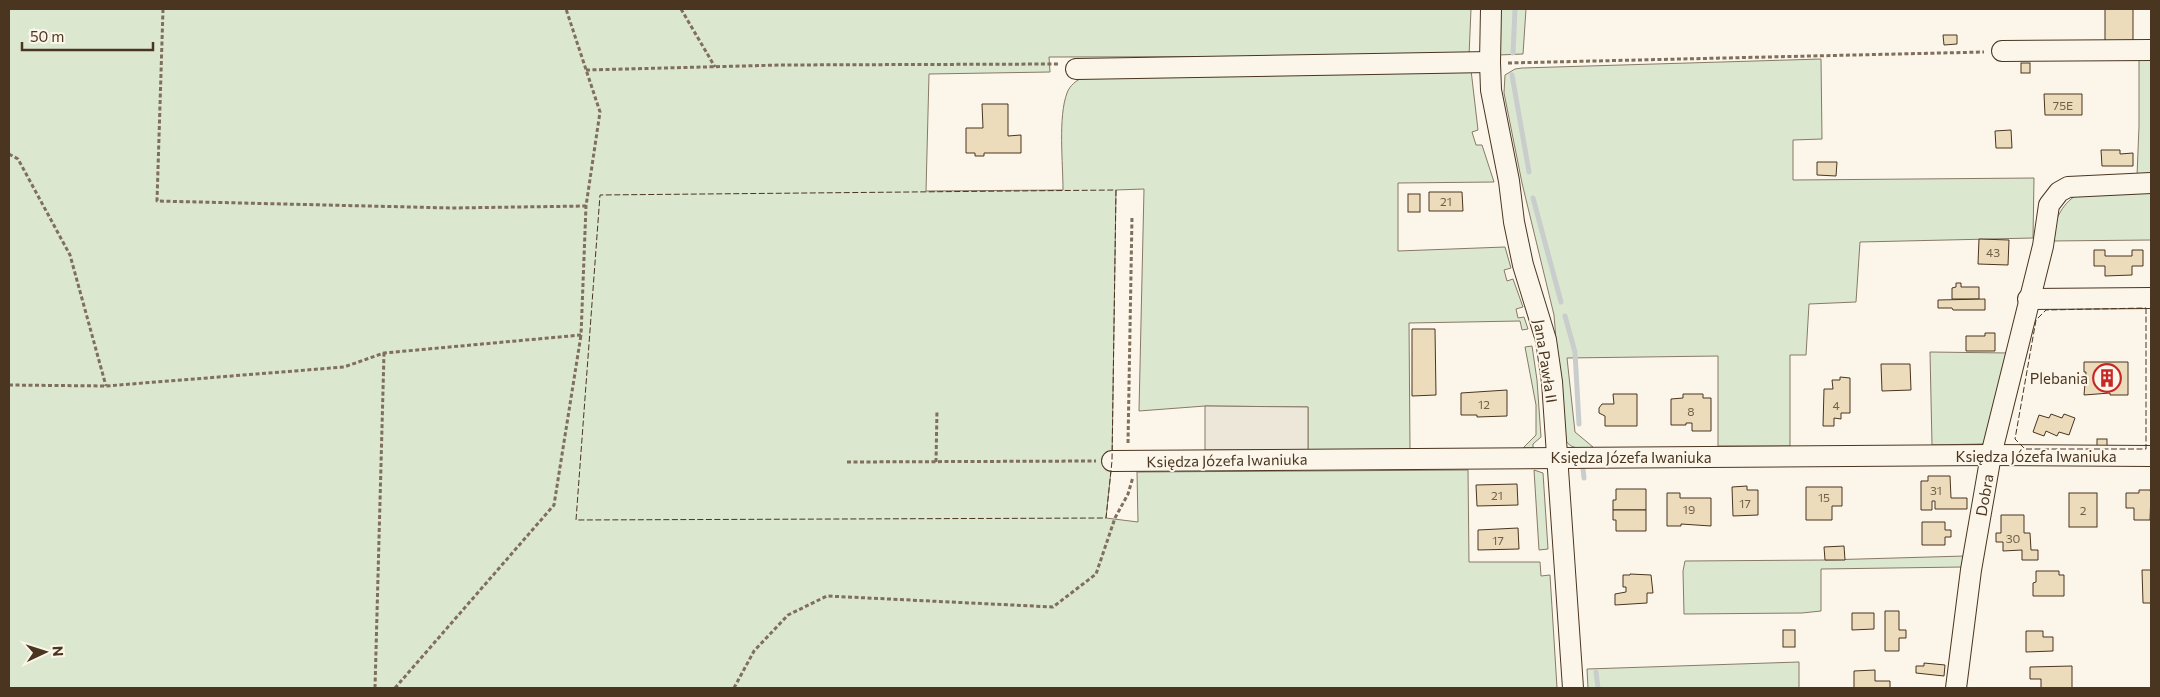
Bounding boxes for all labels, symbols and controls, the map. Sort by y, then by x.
scale bar [22,20,154,52]
text: 50 m [30,27,64,45]
house number: 75E [2053,98,2073,112]
house number: 21 [1440,194,1452,208]
house number: 43 [1986,245,2000,259]
street label: Jana Pawła II [1531,318,1561,404]
building icon: Plebania [2092,363,2122,393]
place label: Plebania [2030,369,2088,387]
house number: 12 [1478,397,1490,411]
house number: 4 [1832,398,1840,412]
house number: 8 [1687,404,1695,418]
street label: Księdza Józefa Iwaniuka [1955,447,2117,465]
street label: Księdza Józefa Iwaniuka [1550,448,1712,466]
street label: Księdza Józefa Iwaniuka [1146,450,1308,470]
street label: Dobra [1971,472,1997,518]
house number: 31 [1930,483,1942,497]
house number: 21 [1491,488,1503,502]
house number: 15 [1818,490,1830,504]
house number: 17 [1739,496,1751,510]
house number: 19 [1683,502,1695,516]
house number: 2 [2080,503,2087,517]
house number: 30 [2006,531,2021,545]
house number: 17 [1492,533,1504,547]
north arrow [20,627,70,677]
text: N [50,645,67,657]

